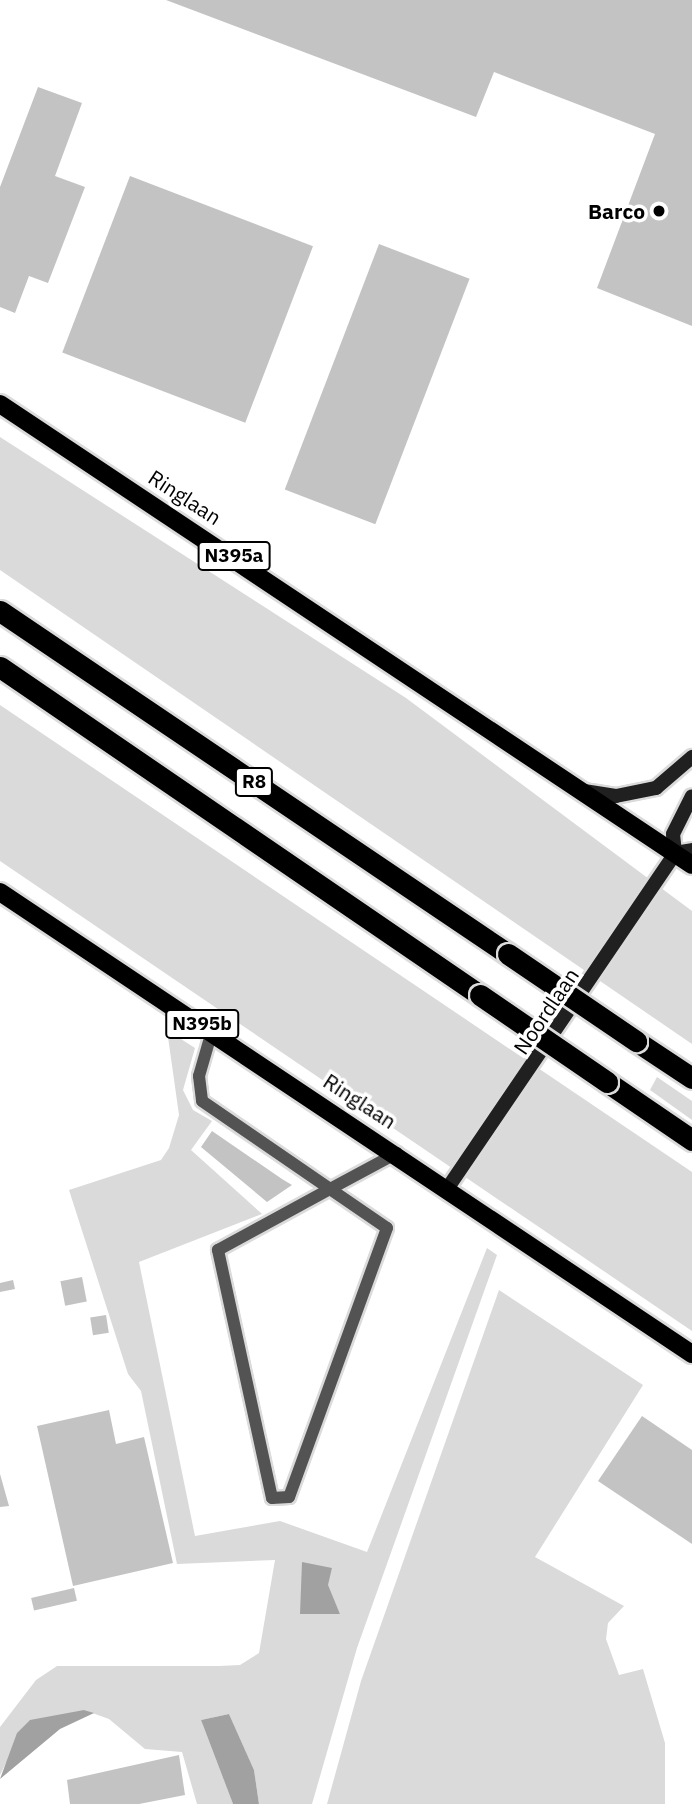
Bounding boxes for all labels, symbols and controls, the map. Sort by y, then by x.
place label: Barco [588,198,645,224]
marker: Barco [651,203,667,219]
street label: Ringlaan [144,464,226,530]
road number: N395a [197,540,271,572]
road number: R8 [235,766,273,797]
street label: Noordlaan [508,963,584,1059]
road number: N395b [164,1008,241,1040]
street label: Ringlaan [319,1068,401,1134]

